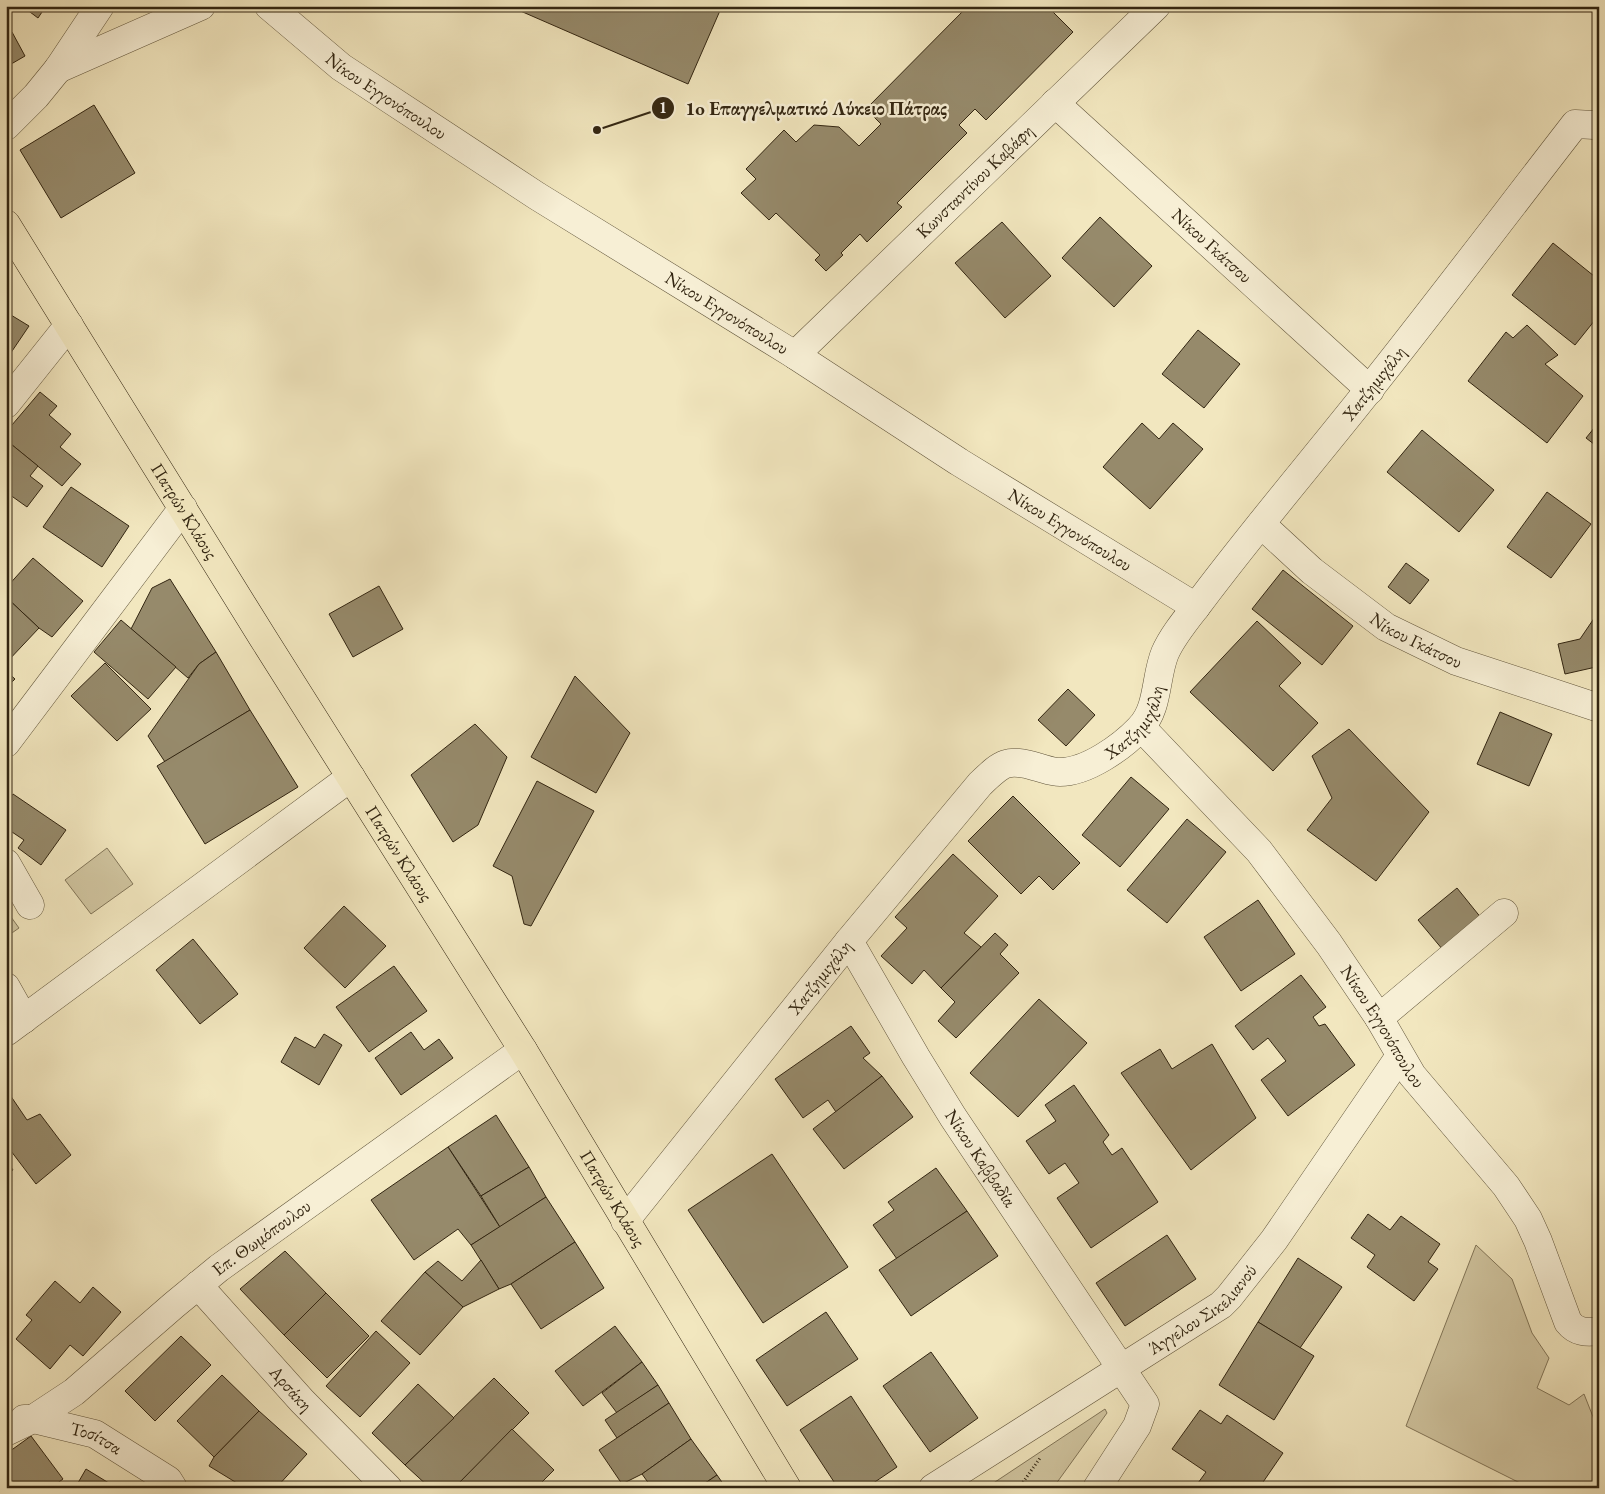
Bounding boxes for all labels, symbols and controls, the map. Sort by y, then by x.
street label: Νίκου Εγγονόπουλου [321,47,451,144]
callout: 1o Επαγγελματικό Λύκειο Πάτρας [650,91,957,125]
text: 1o Επαγγελματικό Λύκειο Πάτρας [685,96,947,121]
text: 1 [659,98,667,117]
street label: Κωνσταντίνου Καβάφη [911,119,1038,243]
street label: Νίκου Γκάτσου [1167,203,1257,288]
street label: Νίκου Εγγονόπουλου [661,266,793,359]
street label: Χατζημιχάλη [1336,341,1410,426]
street label: Πατρών Κλάους [146,458,223,563]
street label: Νίκου Εγγονόπουλου [1004,483,1136,576]
street label: Νίκου Γκάτσου [1365,607,1465,673]
street label: Χατζημιχάλη [1099,684,1168,765]
street label: Πατρών Κλάους [360,801,438,905]
street label: Χατζημιχάλη [782,935,856,1020]
street label: Νίκου Εγγονόπουλου [1336,960,1430,1093]
street label: Νίκου Καββαδία [940,1105,1022,1212]
street label: Πατρών Κλάους [575,1146,651,1251]
street label: Επ. Θωμόπουλου [207,1194,315,1280]
street label: Άγγελου Σικελιανού [1143,1259,1261,1360]
street label: Αρσάκη [264,1360,318,1416]
street label: Τοσίτσα [68,1416,127,1460]

